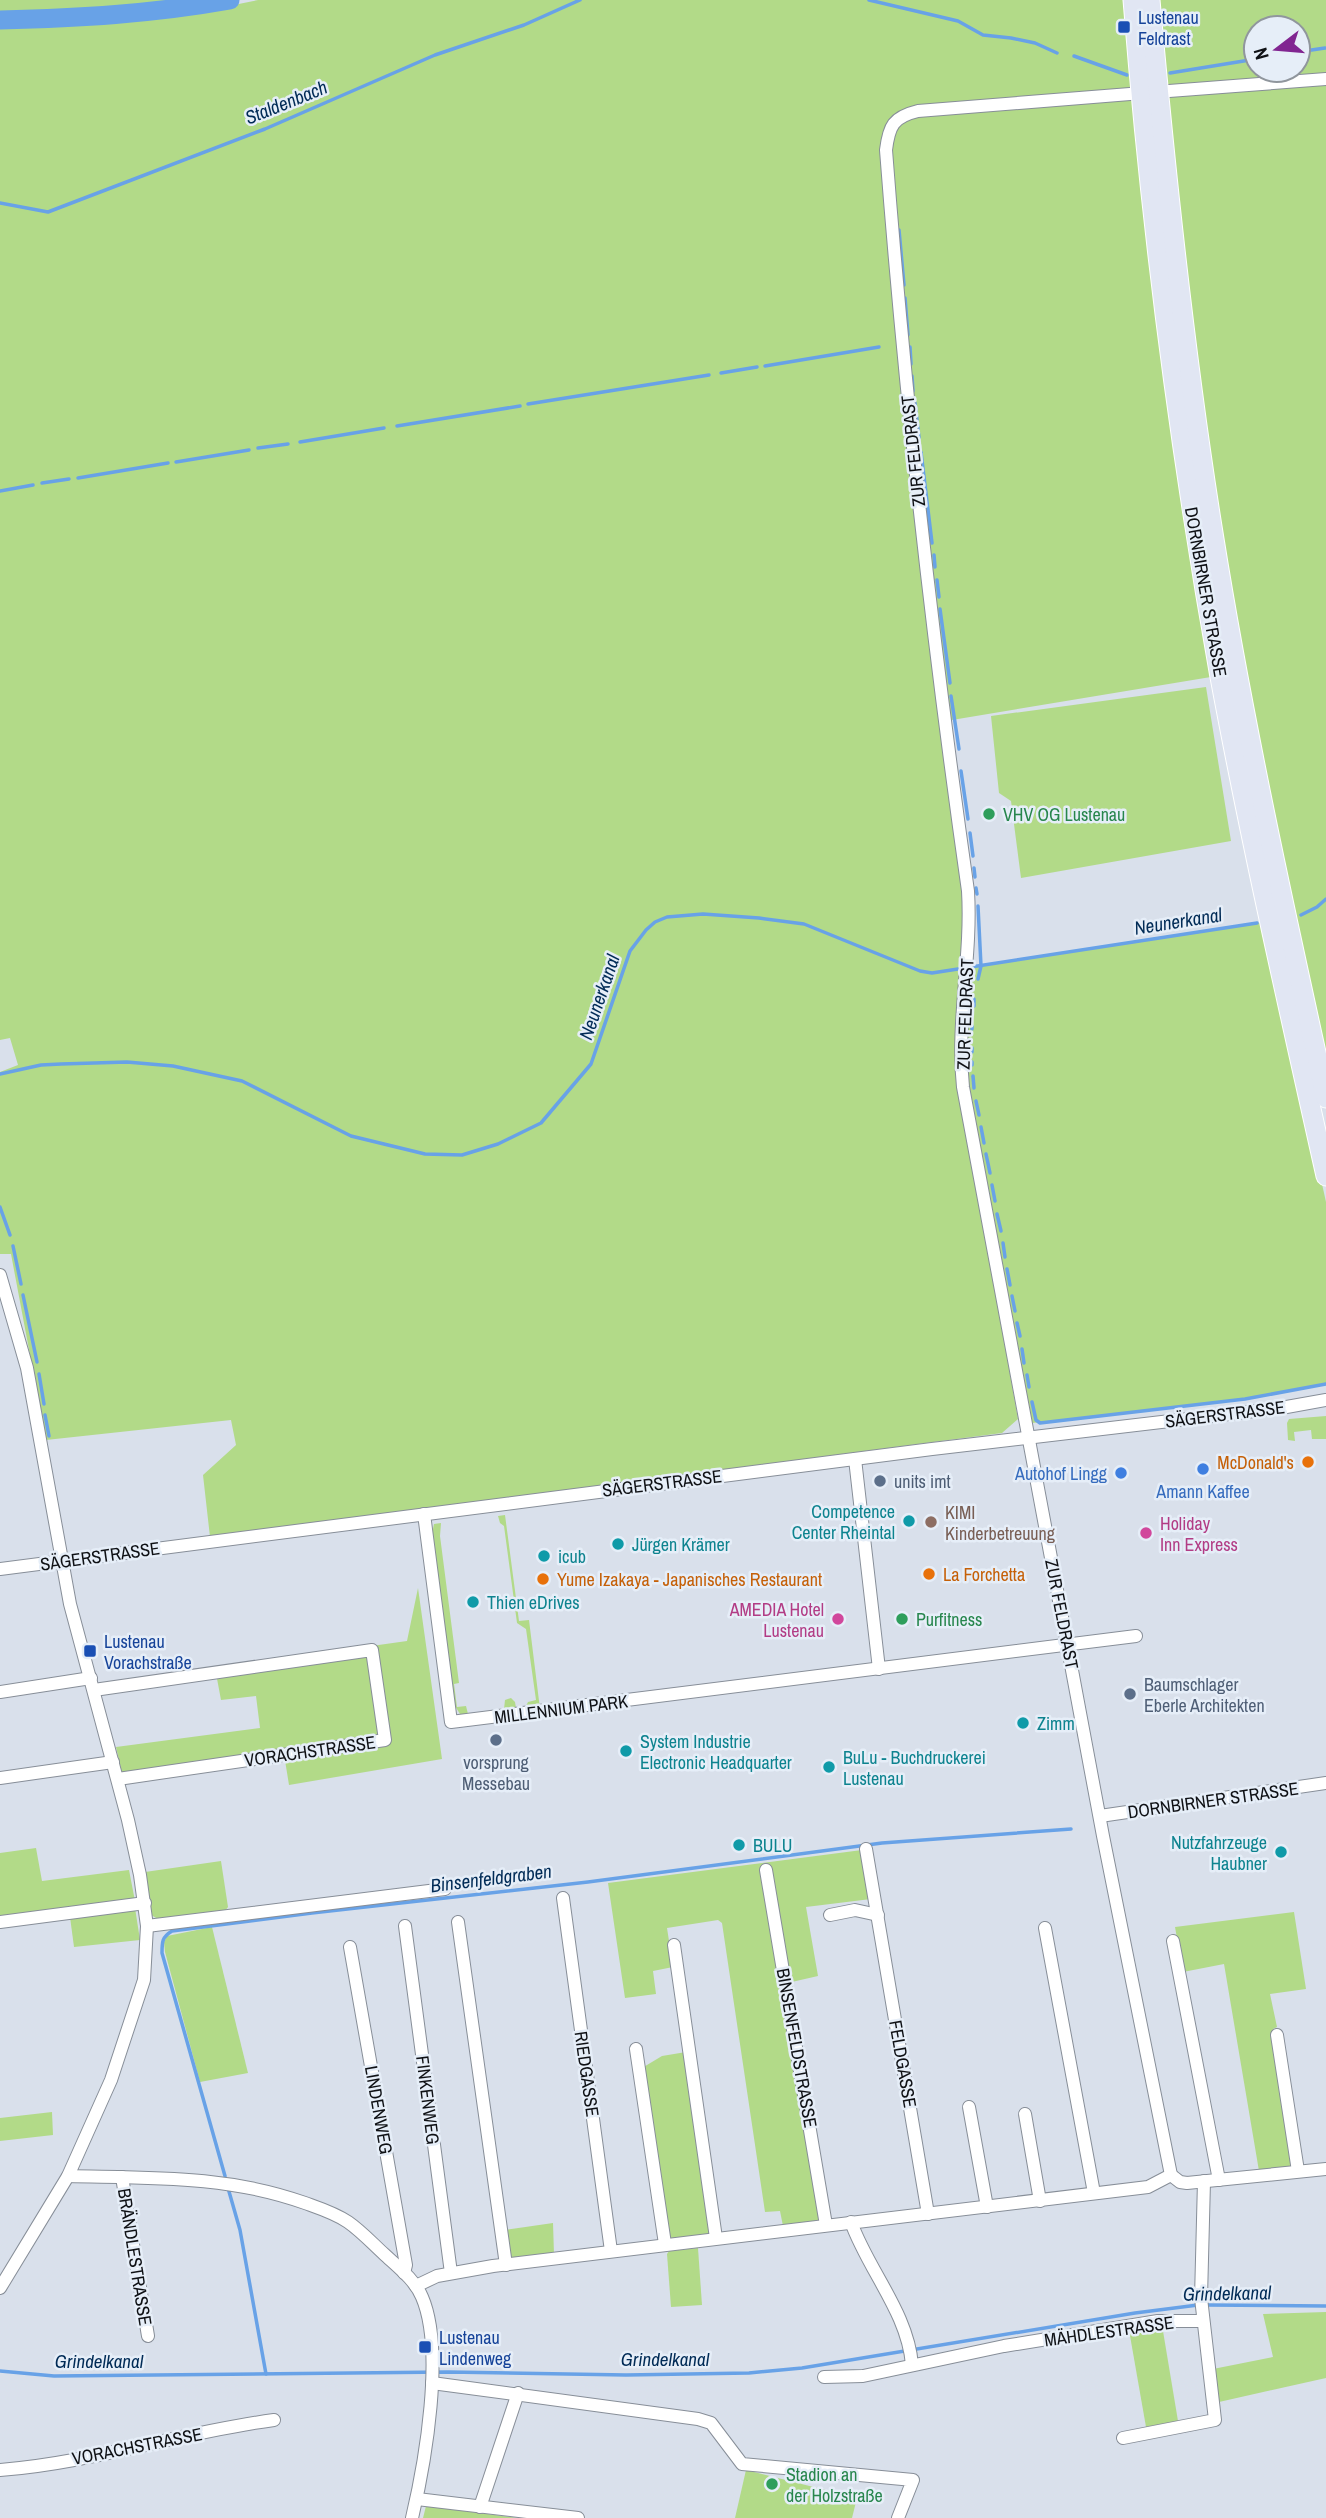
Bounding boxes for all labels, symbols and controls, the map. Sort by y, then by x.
place label: Lustenau Feldrast [1138,5,1199,51]
north arrow [1242,14,1312,84]
marker: Lustenau Feldrast [1116,19,1132,35]
text: N [1247,45,1275,63]
water label: Staldenbach [241,74,331,130]
street label: ZUR FELDRAST [895,394,931,508]
street label: DORNBIRNER STRASSE [1179,505,1233,679]
place label: VHV OG Lustenau [1003,802,1125,827]
marker: VHV OG Lustenau [981,806,997,822]
water label: Neunerkanal [1132,901,1224,941]
water label: Neunerkanal [572,951,626,1043]
street label: ZUR FELDRAST [951,958,979,1070]
street label: SÄGERSTRASSE [1164,1394,1286,1434]
place label: McDonald's [1217,1450,1294,1475]
marker: McDonald's [1300,1454,1316,1470]
place label: Autohof Lingg [1014,1461,1108,1486]
marker: Amann Kaffee [1195,1461,1211,1477]
street label: SÄGERSTRASSE [601,1463,723,1503]
marker: Autohof Lingg [1113,1465,1129,1481]
place label: units imt [894,1469,951,1494]
marker: units imt [872,1473,888,1489]
place label: Amann Kaffee [1155,1479,1250,1504]
place label: Competence Center Rheintal [792,1499,895,1545]
place label: KIMI Kinderbetreuung [945,1500,1056,1546]
place label: Holiday Inn Express [1160,1511,1238,1557]
marker: Competence Center Rheintal [901,1513,917,1529]
marker: KIMI Kinderbetreuung [923,1514,939,1530]
marker: Holiday Inn Express [1138,1525,1154,1541]
place label: Jürgen Krämer [632,1532,730,1557]
street label: SÄGERSTRASSE [39,1535,161,1577]
marker: Jürgen Krämer [610,1536,626,1552]
place label: icub [558,1544,586,1569]
marker: icub [536,1548,552,1564]
street label: ZUR FELDRAST [1039,1557,1085,1671]
place label: La Forchetta [943,1562,1025,1587]
marker: La Forchetta [921,1566,937,1582]
place label: Yume Izakaya - Japanisches Restaurant [557,1567,822,1592]
marker: Yume Izakaya - Japanisches Restaurant [535,1571,551,1587]
place label: Thien eDrives [487,1590,580,1615]
marker: Thien eDrives [465,1594,481,1610]
place label: AMEDIA Hotel Lustenau [729,1597,824,1643]
place label: Purfitness [916,1607,982,1632]
marker: AMEDIA Hotel Lustenau [830,1611,846,1627]
marker: Purfitness [894,1611,910,1627]
place label: Lustenau Vorachstraße [104,1629,192,1675]
marker: Lustenau Vorachstraße [82,1643,98,1659]
place label: Baumschlager Eberle Architekten [1144,1672,1265,1718]
marker: Baumschlager Eberle Architekten [1122,1686,1138,1702]
street label: MILLENNIUM PARK [493,1688,629,1730]
place label: Zimm [1037,1711,1075,1736]
marker: Zimm [1015,1715,1031,1731]
street label: VORACHSTRASSE [243,1729,377,1773]
place label: System Industrie Electronic Headquarter [640,1729,792,1775]
marker: vorsprung Messebau [488,1732,504,1748]
marker: System Industrie Electronic Headquarter [618,1743,634,1759]
place label: BuLu - Buchdruckerei Lustenau [843,1745,986,1791]
place label: vorsprung Messebau [462,1750,530,1796]
marker: BuLu - Buchdruckerei Lustenau [821,1759,837,1775]
street label: DORNBIRNER STRASSE [1126,1776,1300,1824]
place label: Nutzfahrzeuge Haubner [1171,1830,1267,1876]
place label: BULU [753,1833,792,1858]
marker: BULU [731,1837,747,1853]
marker: Nutzfahrzeuge Haubner [1273,1844,1289,1860]
water label: Binsenfeldgraben [429,1858,553,1898]
street label: BINSENFELDSTRASSE [771,1966,823,2130]
street label: FELDGASSE [883,2018,923,2110]
street label: RIEDGASSE [569,2030,605,2118]
street label: FINKENWEG [410,2054,446,2146]
street label: LINDENWEG [359,2064,399,2156]
street label: BRÄNDLESTRASSE [112,2187,158,2327]
water label: Grindelkanal [1183,2279,1272,2307]
street label: MÄHDLESTRASSE [1043,2310,1175,2352]
place label: Lustenau Lindenweg [439,2325,512,2371]
marker: Lustenau Lindenweg [417,2339,433,2355]
water label: Grindelkanal [621,2346,710,2372]
water label: Grindelkanal [55,2348,144,2374]
street label: VORACHSTRASSE [70,2421,204,2471]
place label: Stadion an der Holzstraße [786,2462,883,2508]
marker: Stadion an der Holzstraße [764,2476,780,2492]

